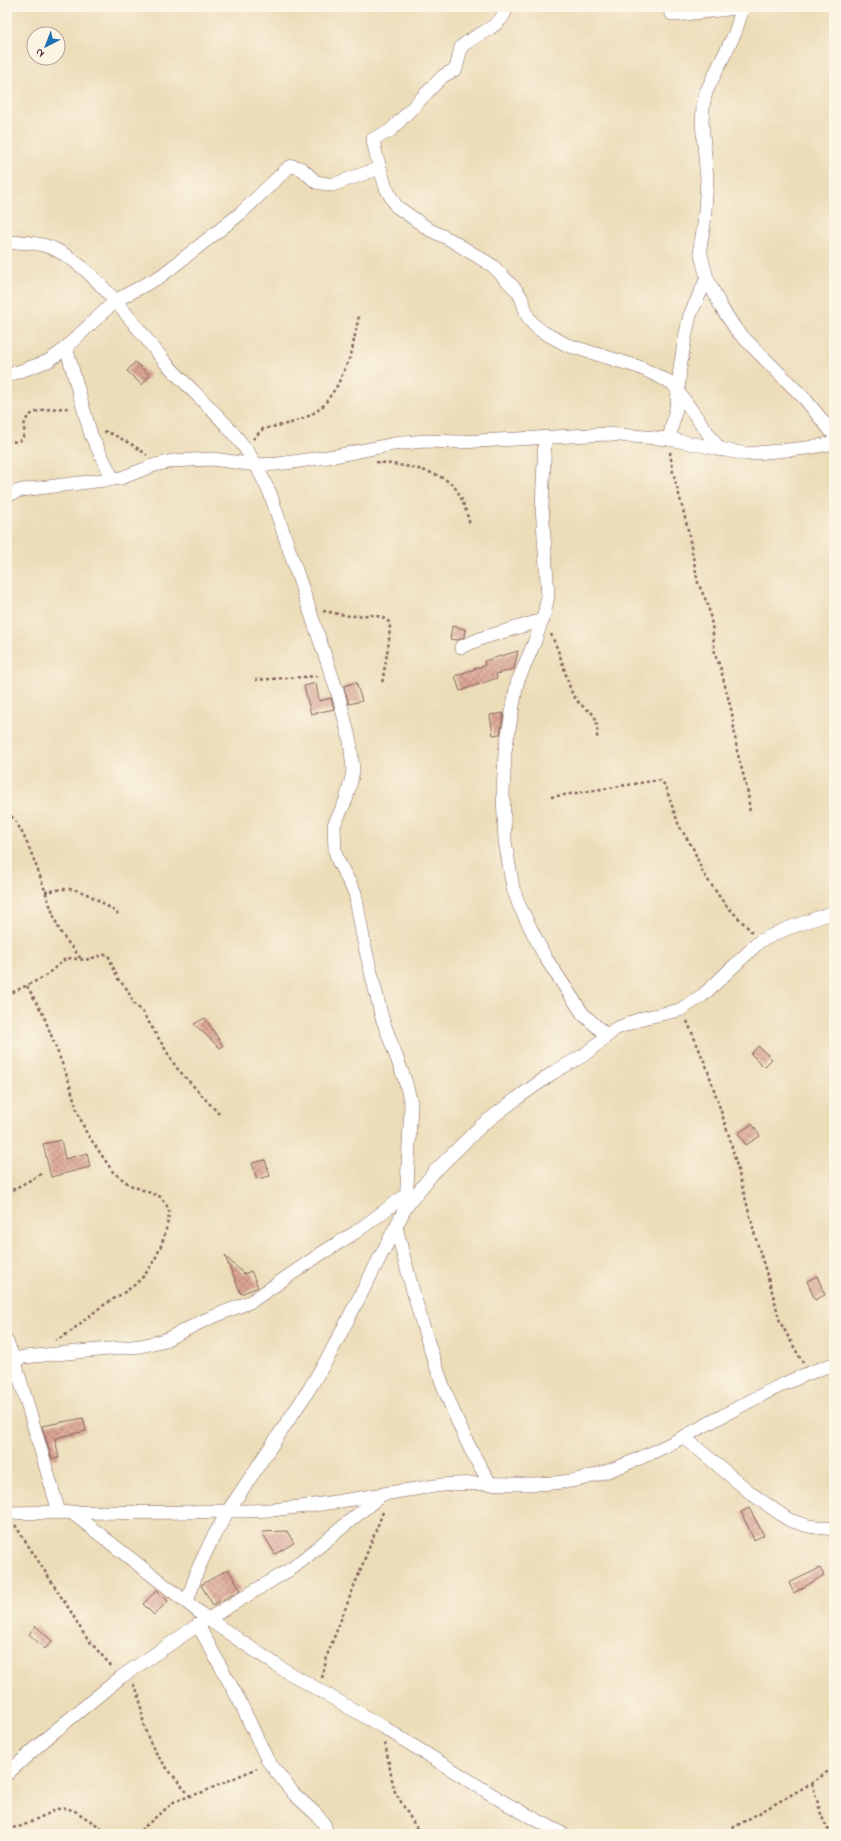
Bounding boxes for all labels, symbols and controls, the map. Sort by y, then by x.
north arrow [26,26,66,66]
text: N [32,44,48,61]

